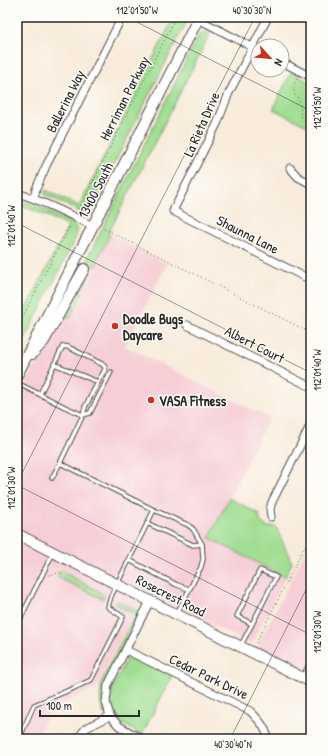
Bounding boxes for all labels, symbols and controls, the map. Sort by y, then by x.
text: 112°01'50"W [116,4,159,17]
text: 40°30'30"N [233,4,271,17]
north arrow [250,38,290,78]
street label: Herriman Parkway [95,53,154,144]
text: N [271,57,286,68]
street label: Ballerina Way [41,66,90,136]
text: 112°01'50"W [311,86,324,129]
street label: La Rieta Drive [178,88,224,159]
street label: 13400 South [73,159,117,221]
text: 112°01'40"W [5,204,18,247]
street label: Shaunna Lane [214,210,283,258]
place label: Doodle Bugs Daycare [123,309,184,346]
marker: Doodle Bugs Daycare [110,321,120,331]
street label: Albert Court [222,321,288,367]
text: 112°01'40"W [311,348,324,391]
place label: VASA Fitness [159,391,227,410]
marker: VASA Fitness [146,395,156,405]
text: 112°01'30"W [5,466,18,509]
street label: Rosecrest Road [133,569,210,621]
text: 112°01'30"W [311,610,324,653]
street label: Cedar Park Drive [166,649,252,704]
scale bar [40,692,139,718]
text: 100 m [46,697,72,714]
text: 40°30'40"N [214,738,252,751]

